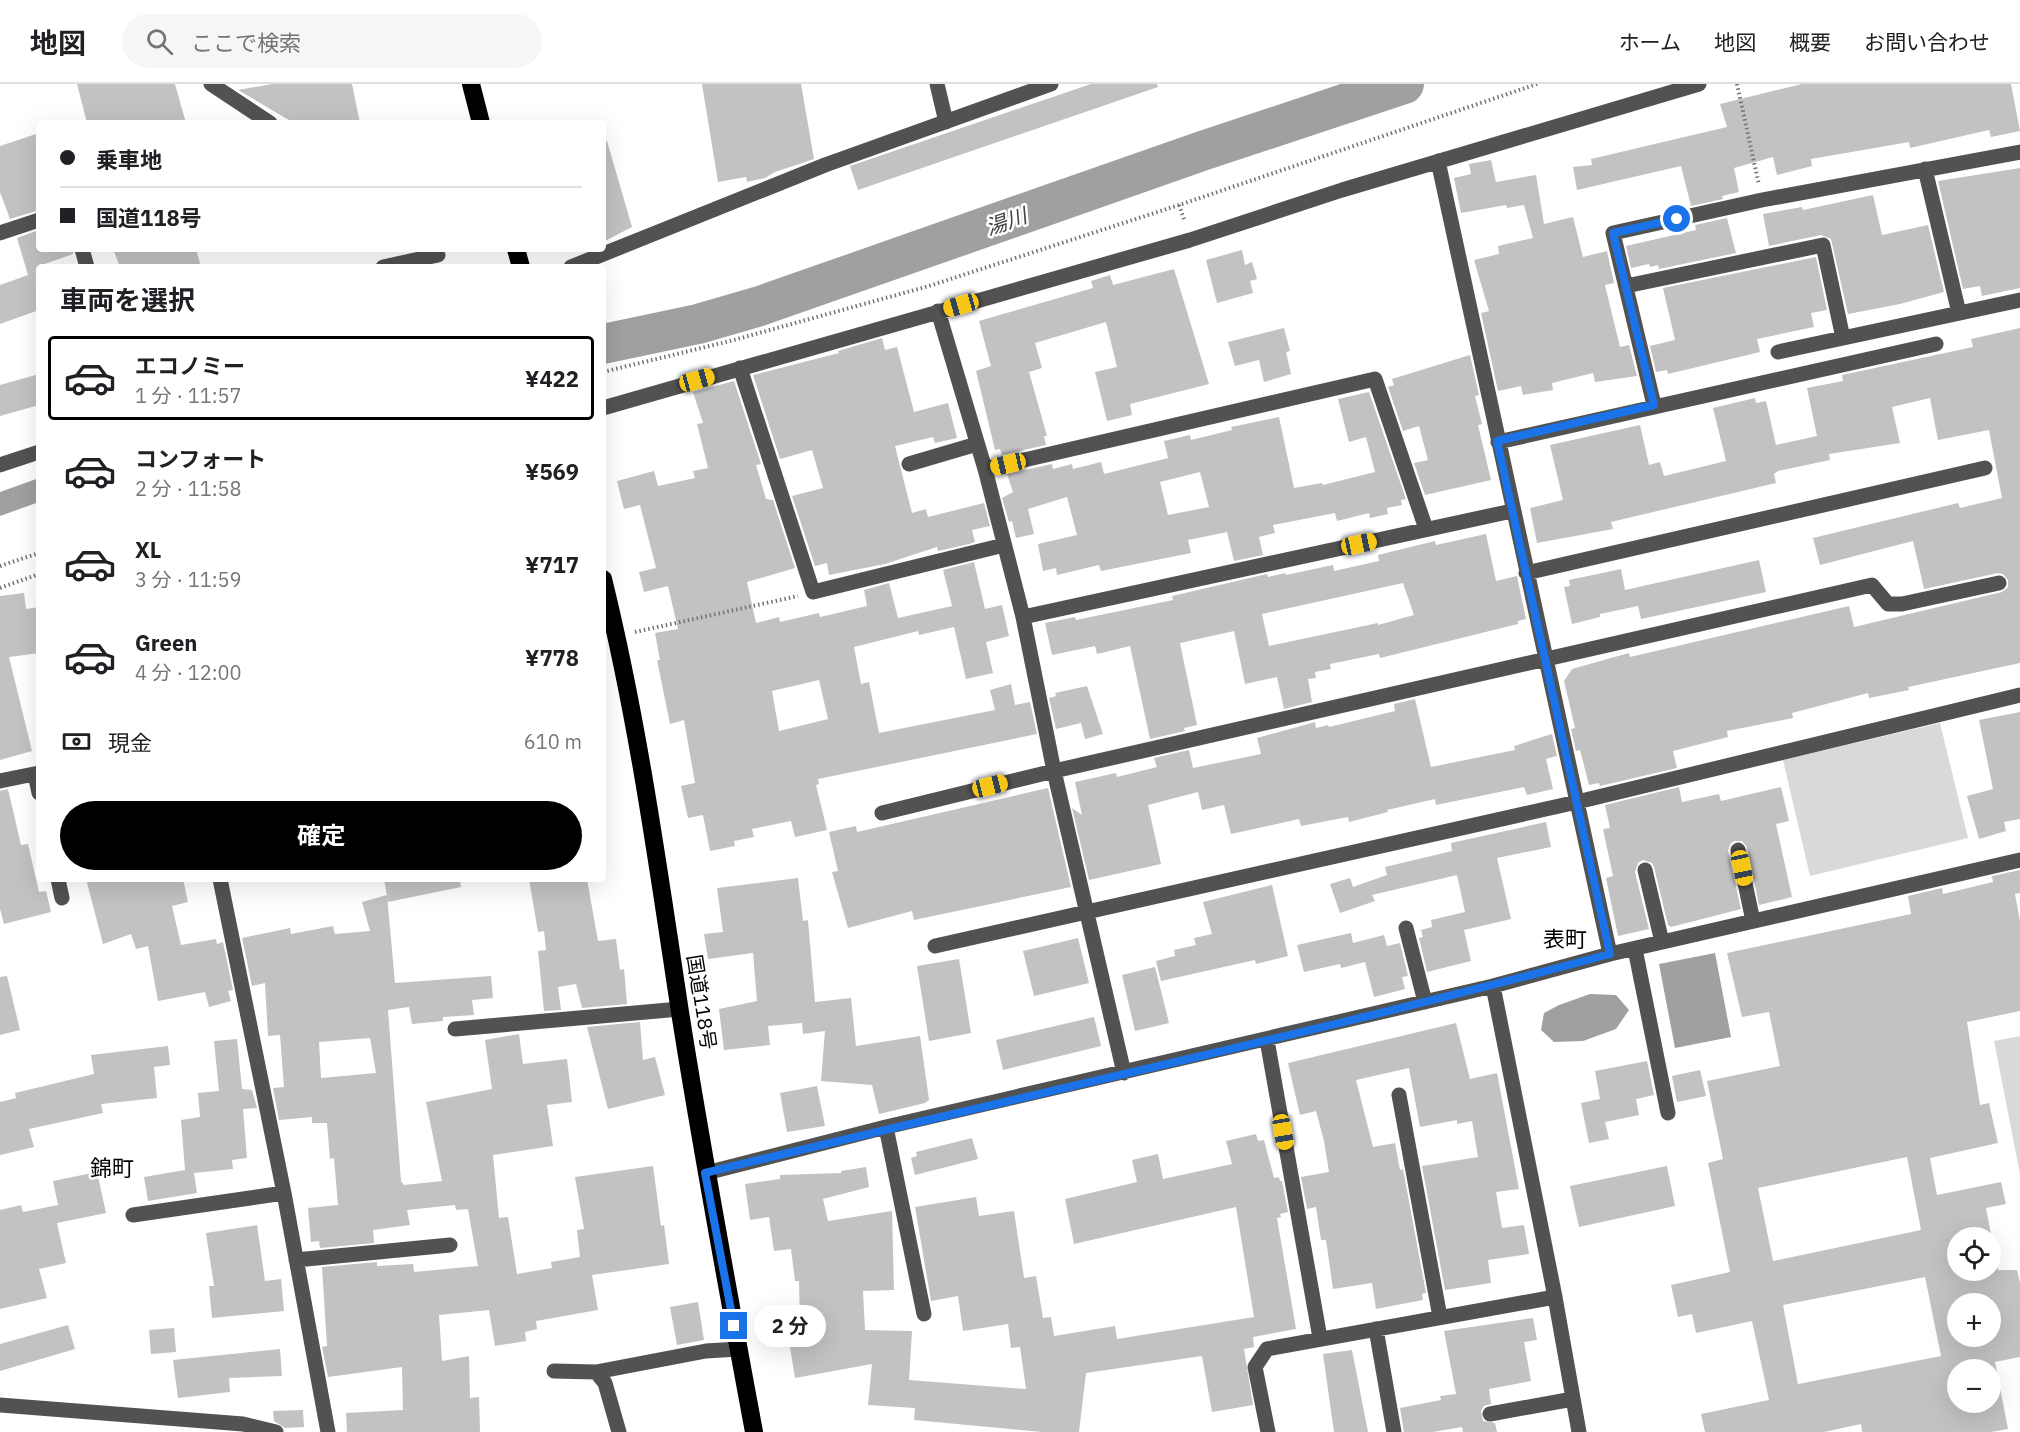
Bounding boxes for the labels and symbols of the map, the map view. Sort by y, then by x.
water label: 湯川 [982,200,1032,241]
route start [1663,205,1690,232]
car [941,291,981,319]
car [677,366,717,394]
car [988,451,1028,477]
car [1340,531,1378,557]
car [970,773,1010,799]
car [1729,849,1755,887]
district label: 表町 [1543,924,1587,953]
street label: 国道118号 [681,952,723,1052]
car [1271,1113,1295,1151]
district label: 錦町 [90,1153,134,1182]
callout: 2 分 [755,1305,827,1347]
route end [720,1312,747,1339]

